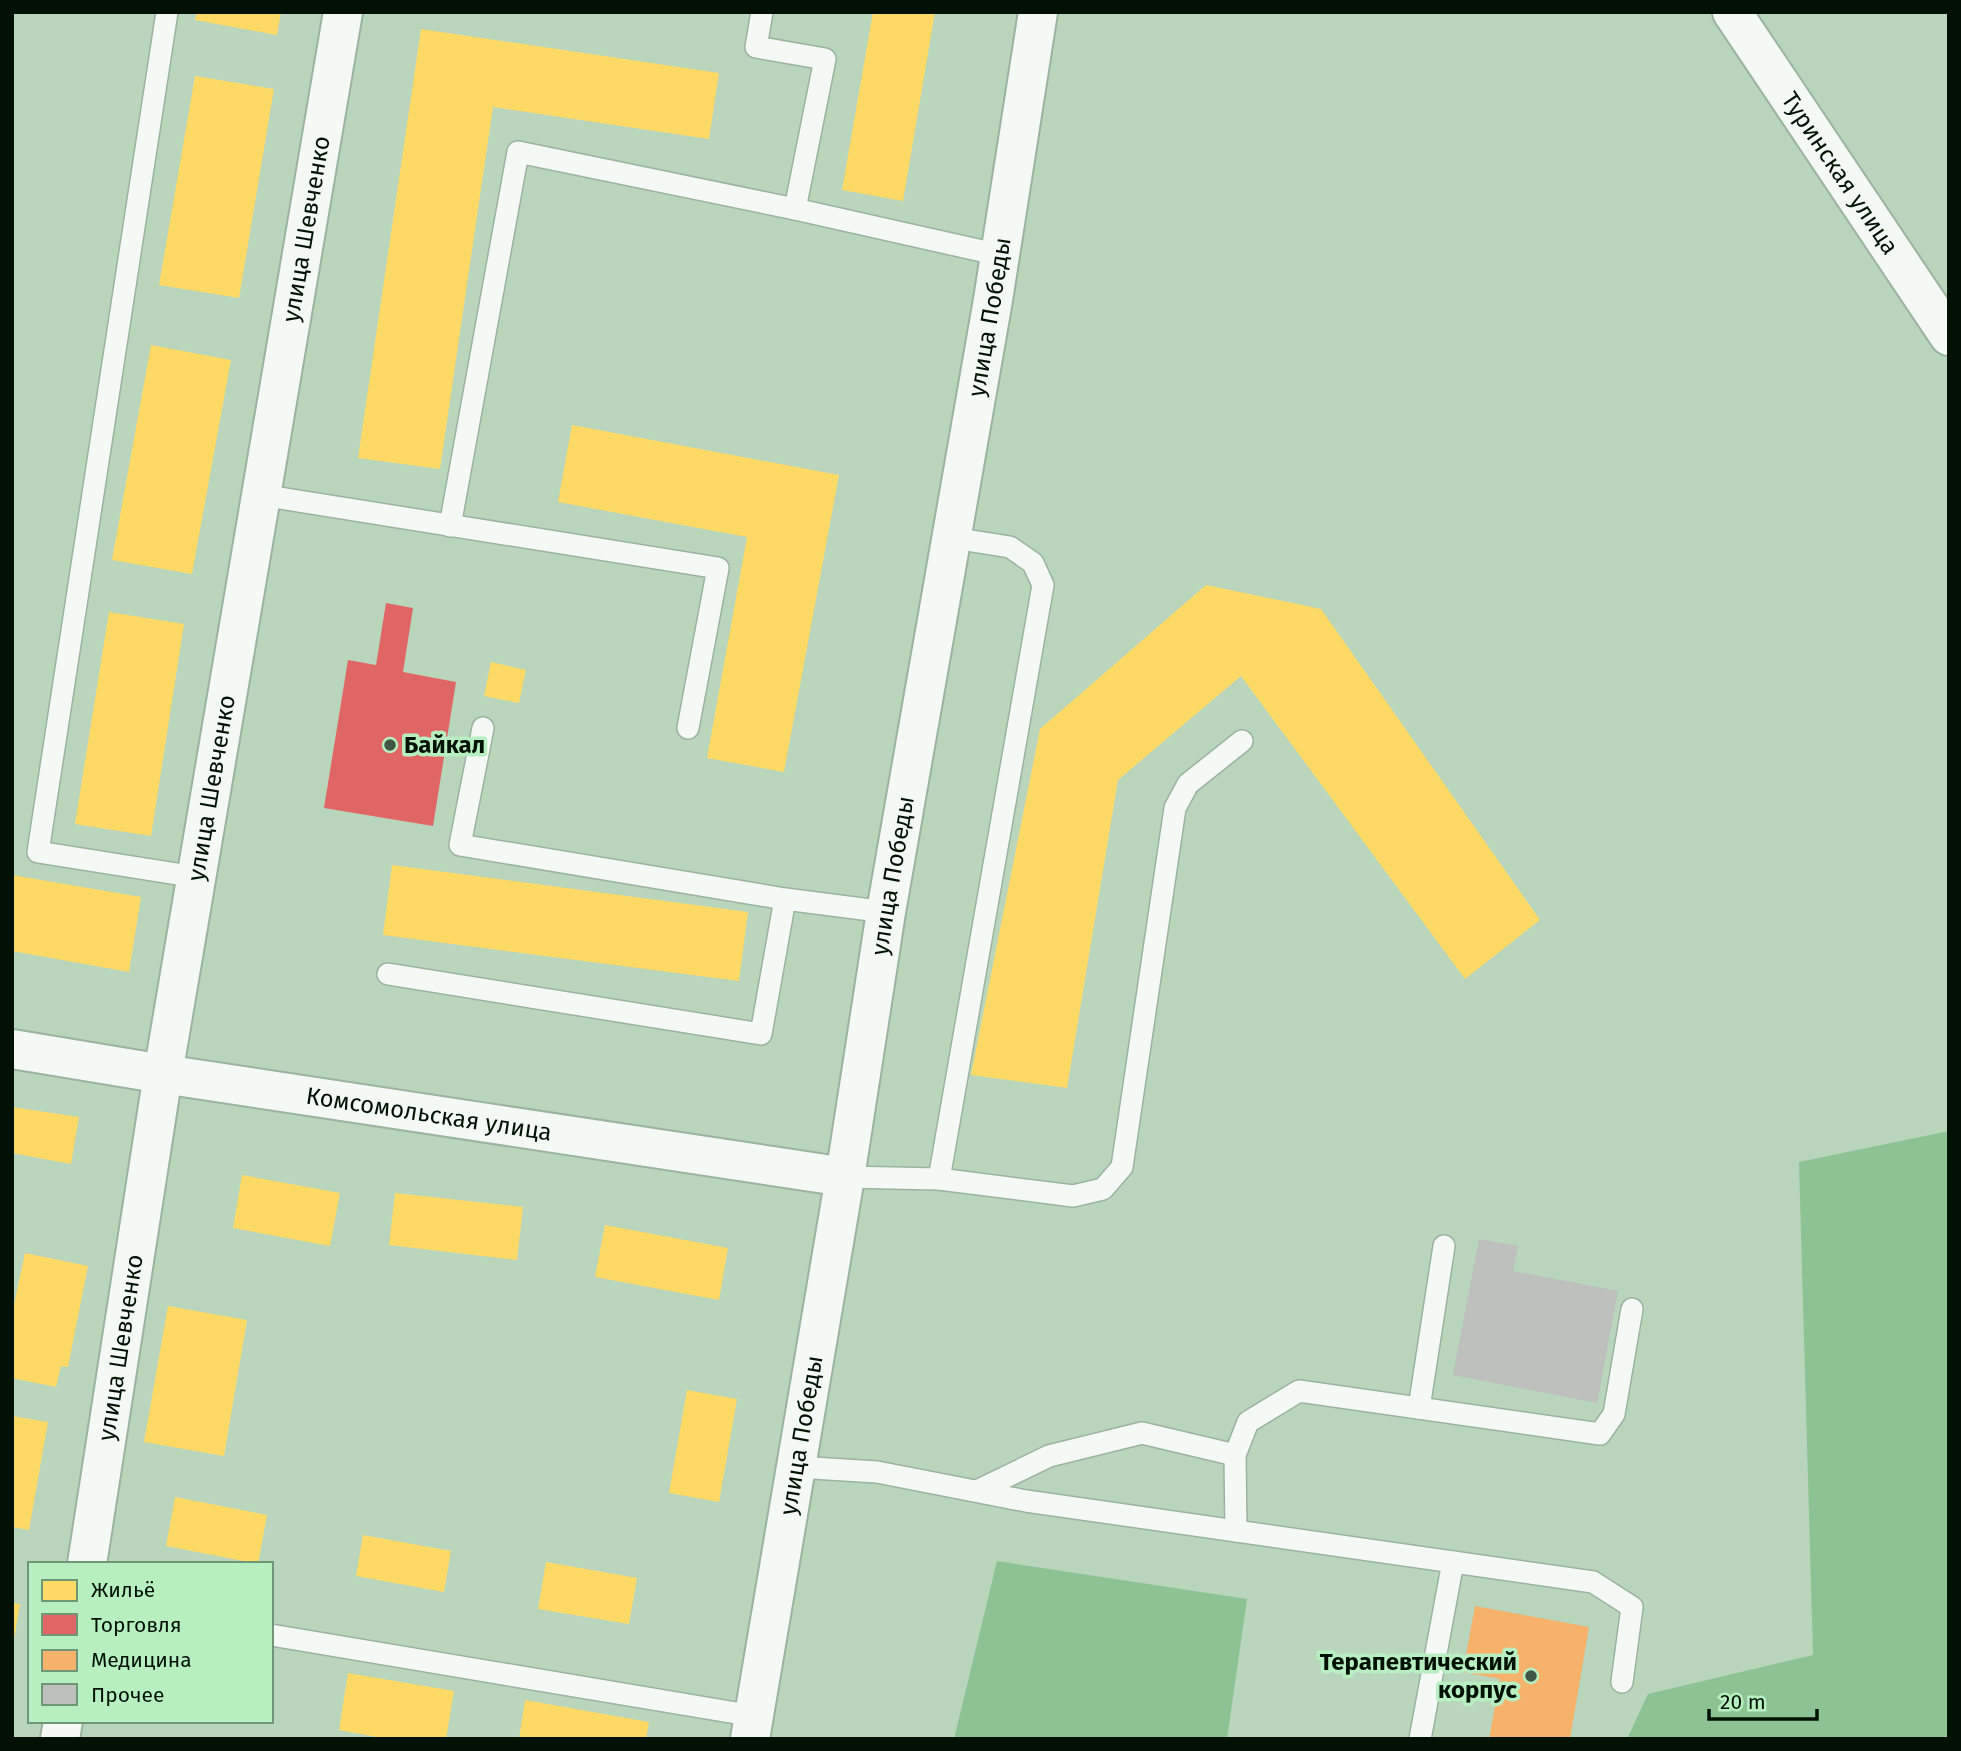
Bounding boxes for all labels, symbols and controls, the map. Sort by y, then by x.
street label: Туринская улица [1776,87,1904,260]
street label: улица Шевченко [277,134,336,324]
street label: улица Победы [962,235,1017,399]
street label: улица Шевченко [182,693,241,883]
place label: Байкал [404,731,485,759]
marker: Байкал [382,737,398,753]
street label: улица Победы [865,794,920,957]
street label: Комсомольская улица [304,1082,554,1147]
street label: улица Шевченко [92,1252,149,1443]
street label: улица Победы [774,1353,829,1517]
legend [28,1562,273,1723]
text: Жильё [91,1577,155,1603]
text: Торговля [91,1612,182,1638]
text: Медицина [91,1647,192,1673]
place label: Терапевтический корпус [1320,1648,1517,1704]
marker: Терапевтический корпус [1523,1668,1539,1684]
scale bar [1709,1678,1818,1722]
text: Прочее [91,1682,164,1708]
text: 20 m [1720,1689,1766,1715]

